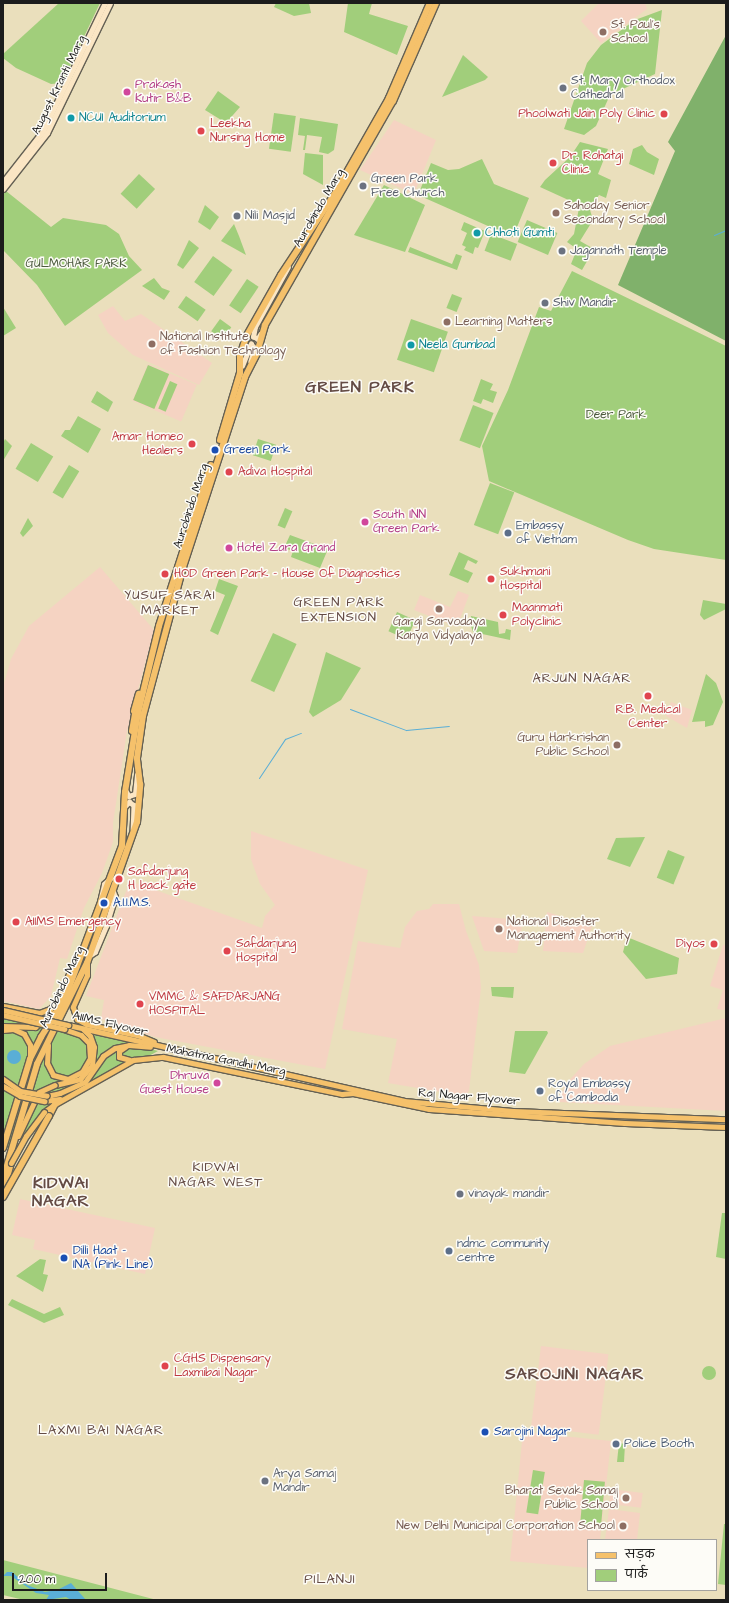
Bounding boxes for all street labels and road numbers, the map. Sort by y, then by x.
street label: August Kranti Marg [29,33,89,137]
street label: Aurobindo Marg [291,166,347,250]
street label: Aurobindo Marg [171,462,211,550]
street label: Aurobindo Marg [37,944,87,1030]
street label: AIIMS Flyover [71,1008,149,1040]
street label: Mahatma Gandhi Marg [165,1041,287,1079]
street label: Raj Nagar Flyover [418,1085,520,1109]

